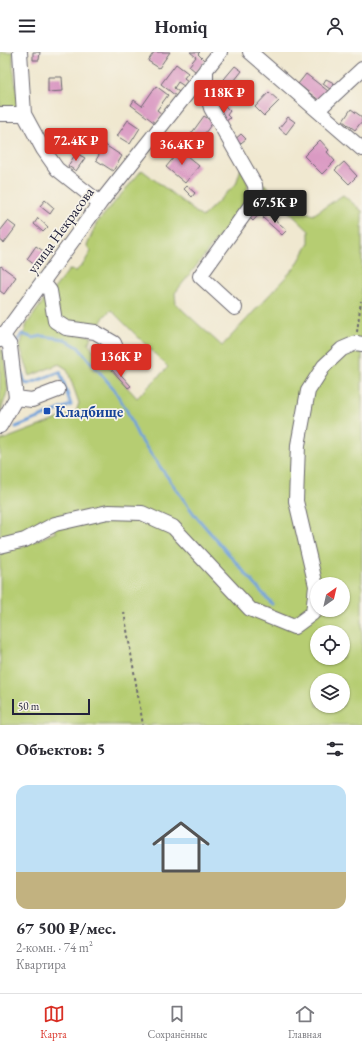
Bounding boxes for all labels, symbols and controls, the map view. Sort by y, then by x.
icon: menu [16,15,38,37]
text: Homiq [155,15,207,38]
icon: person [324,15,346,37]
pin: 118K ₽ [191,80,257,114]
text: 118K ₽ [203,84,245,101]
pin: 72.4K ₽ [39,128,113,162]
text: 72.4K ₽ [54,132,98,149]
pin: 36.4K ₽ [145,132,219,166]
text: 36.4K ₽ [160,136,204,153]
street label: улица Некрасова [22,183,98,277]
pin: 67.5K ₽ [238,190,312,224]
text: 67.5K ₽ [253,194,297,211]
pin: 136K ₽ [88,344,154,378]
text: 136K ₽ [100,348,142,365]
place label: Кладбище [55,402,123,421]
marker: Кладбище [42,406,52,416]
north arrow [310,577,350,617]
map controls [310,577,350,713]
button: locate [310,625,350,665]
button: layers [310,673,350,713]
scale bar [12,697,90,716]
text: 50 m [18,699,39,713]
text: Объектов: 5 [16,738,106,760]
icon: filters [324,738,346,760]
icon: home [145,811,217,883]
text: 67 500 ₽/мес. [16,917,116,939]
text: 2-комн. · 74 m² [16,939,93,956]
text: Квартира [16,956,66,973]
tab: Карта [40,1003,67,1041]
tab: Сохранённые [147,1003,207,1041]
tab: Главная [288,1003,322,1041]

